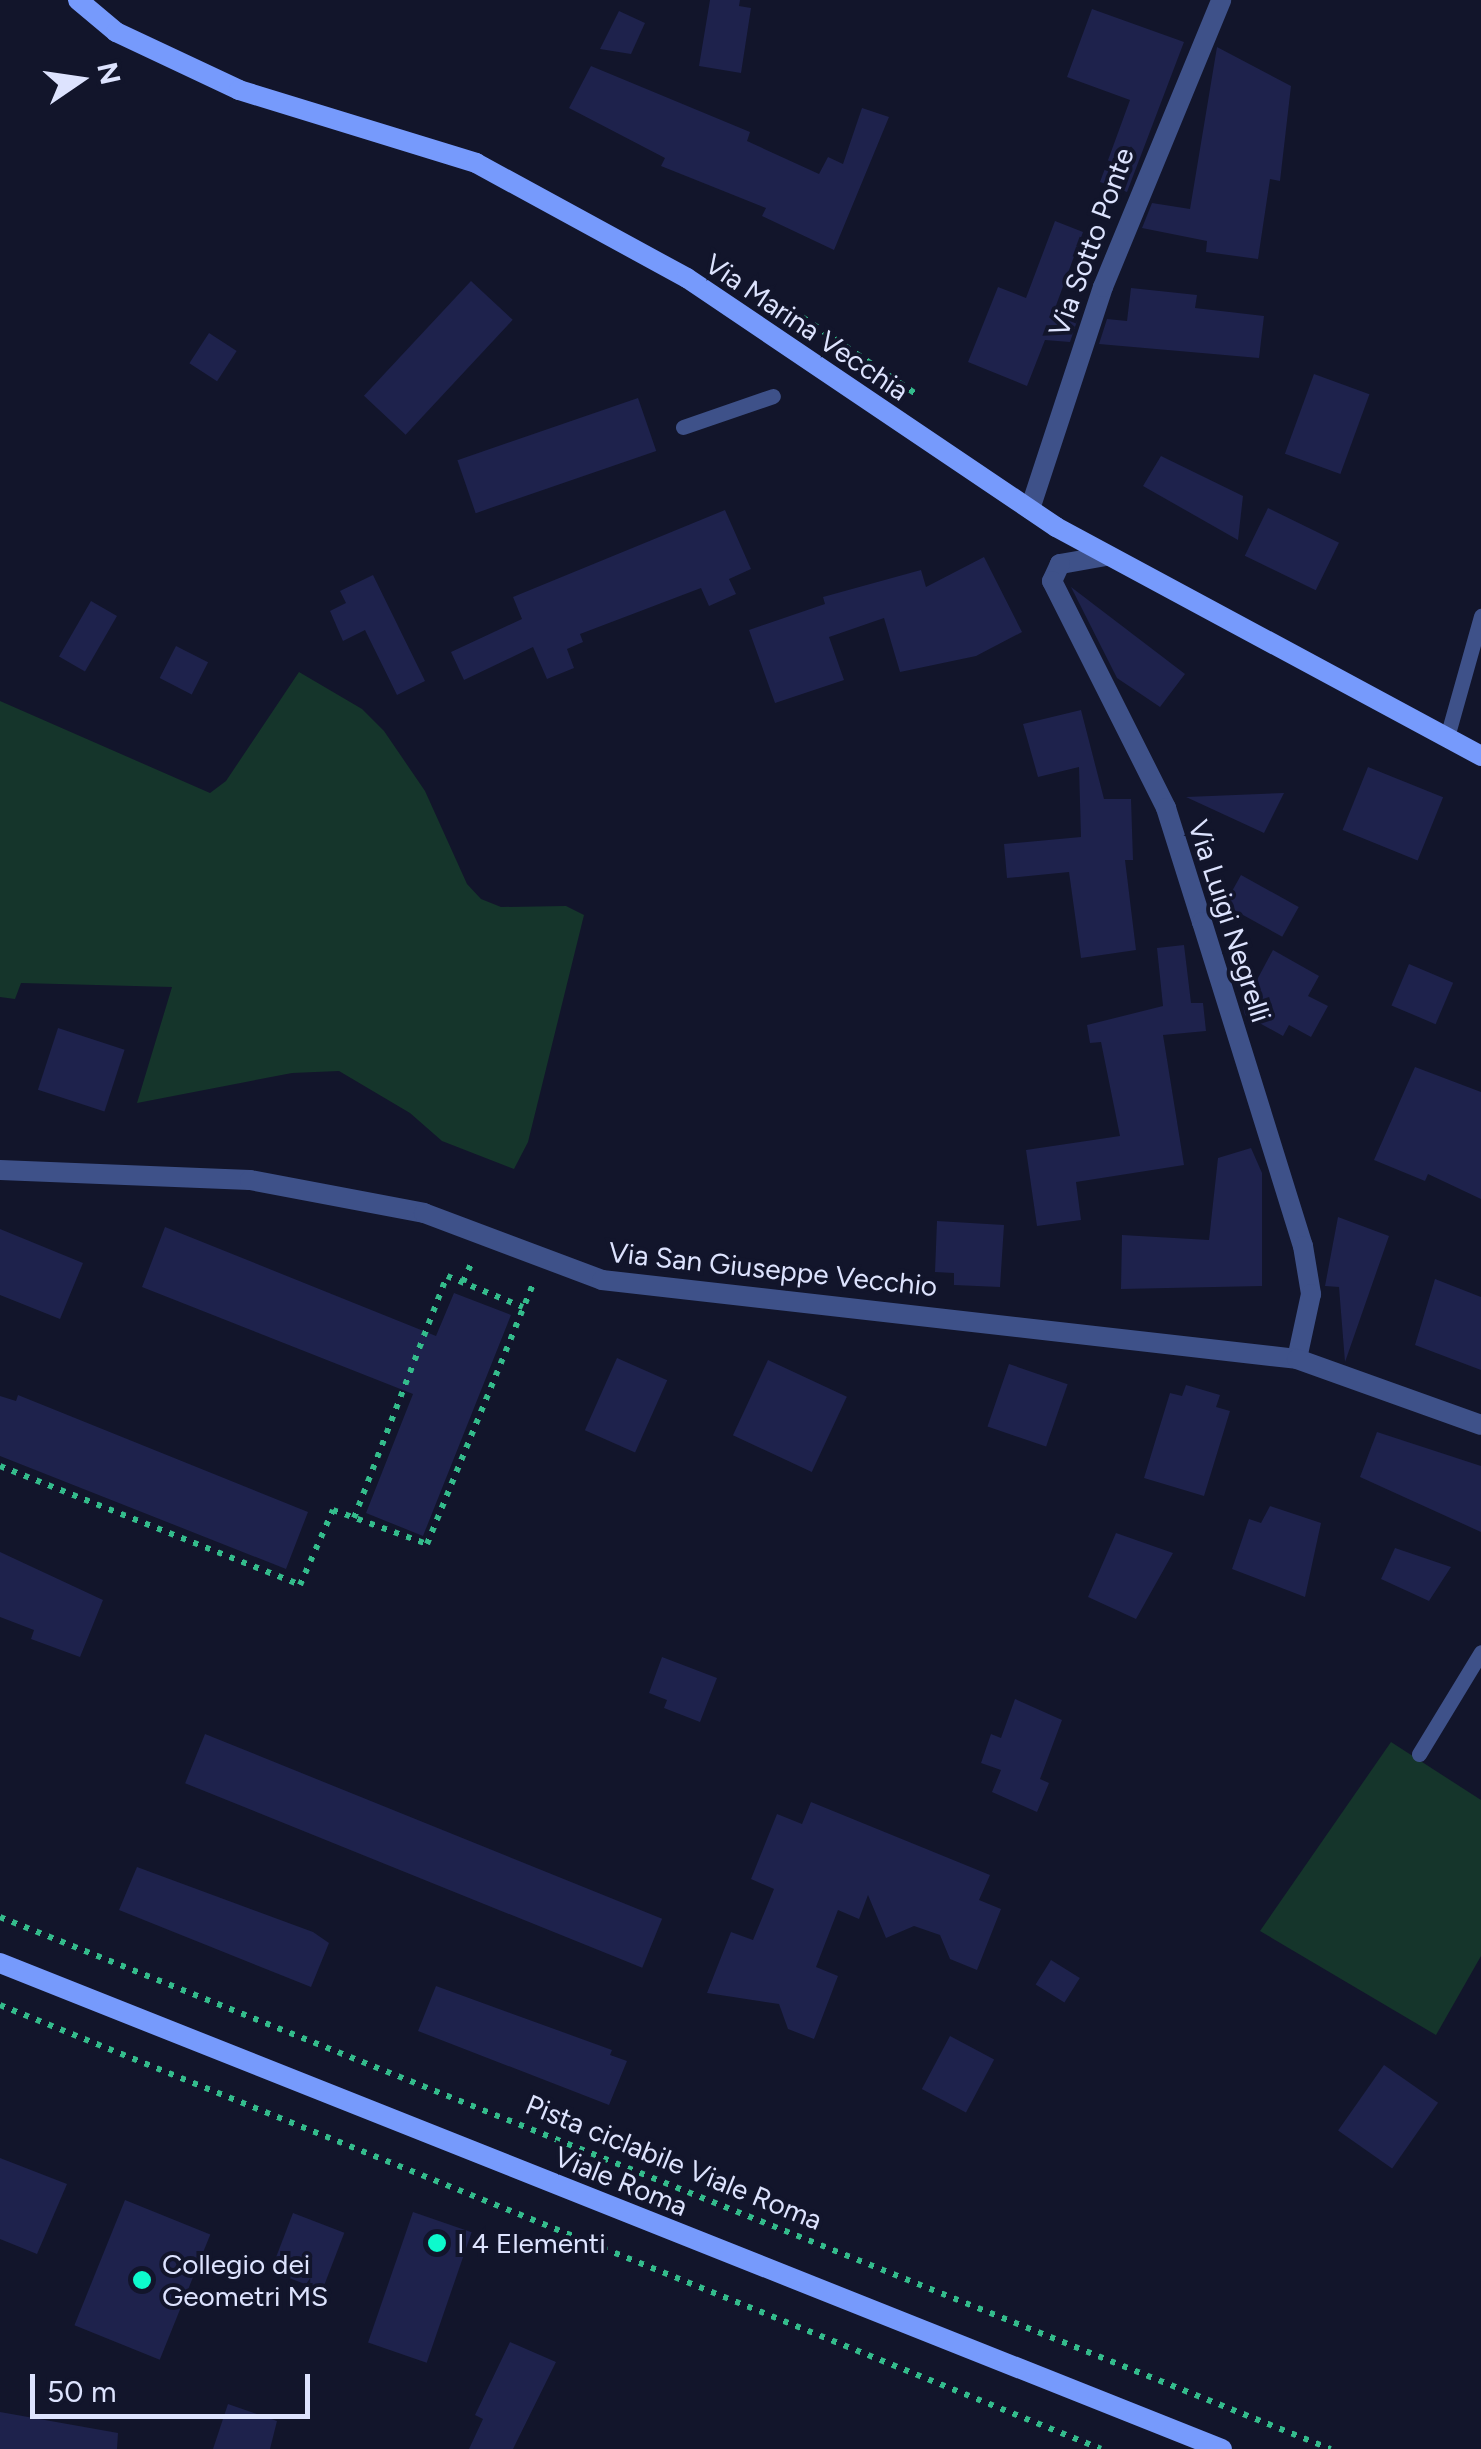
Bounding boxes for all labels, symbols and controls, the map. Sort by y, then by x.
north arrow [30,30,130,130]
text: N [90,59,128,88]
street label: Via Sotto Ponte [1041,143,1141,341]
street label: Via Marina Vecchia [699,246,915,408]
street label: Via Luigi Negrelli [1181,816,1279,1026]
street label: Via San Giuseppe Vecchio [607,1235,939,1303]
street label: Pista ciclabile Viale Roma [521,2087,827,2237]
street label: Viale Roma [550,2139,692,2223]
place label: I 4 Elementi [457,2226,606,2260]
marker: I 4 Elementi [426,2232,448,2254]
place label: Collegio dei Geometri MS [162,2247,328,2313]
marker: Collegio dei Geometri MS [131,2269,153,2291]
scale bar [35,2354,315,2416]
text: 50 m [47,2373,116,2410]

